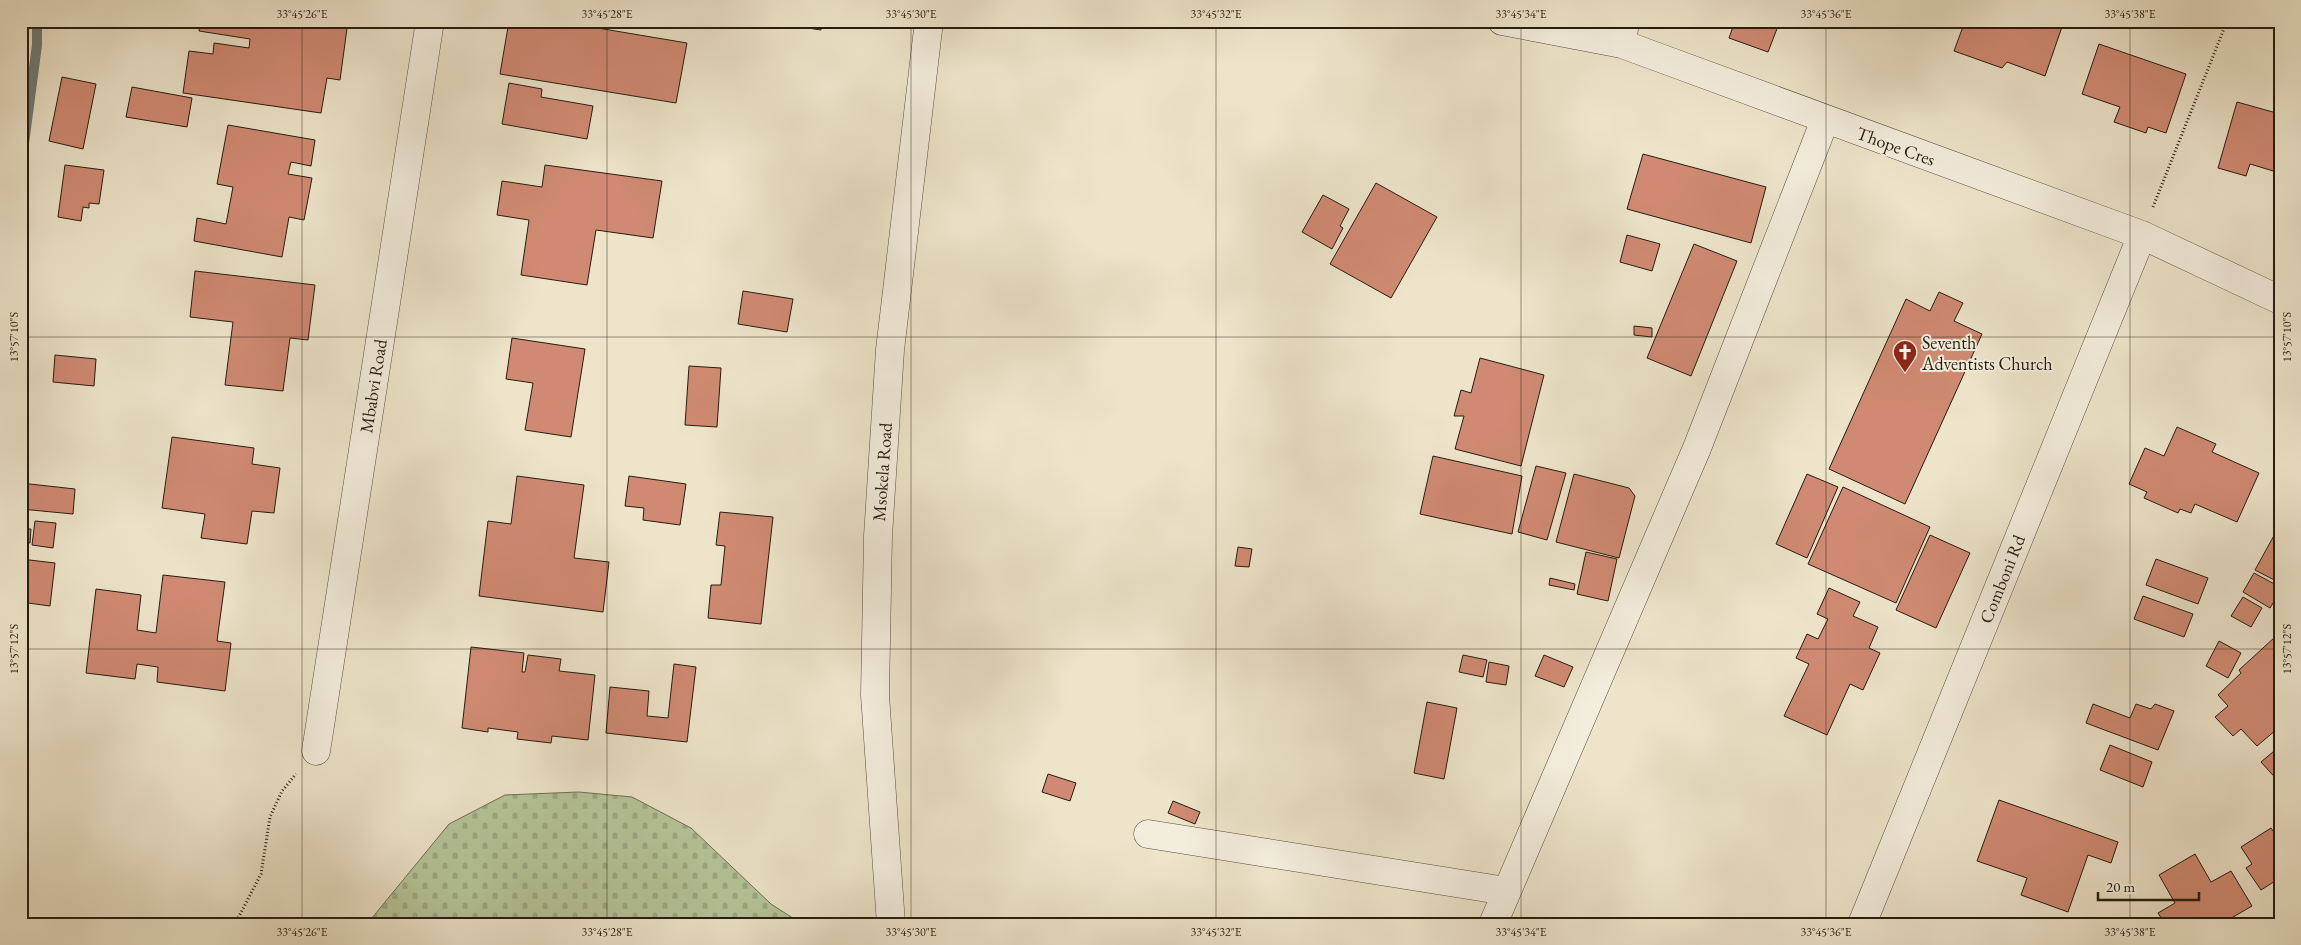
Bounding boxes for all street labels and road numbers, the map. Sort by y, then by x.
street label: Thope Cres [1854,121,1939,171]
street label: Mbabvi Road [354,336,392,435]
street label: Msokela Road [867,421,897,522]
street label: Comboni Rd [1974,531,2030,627]

